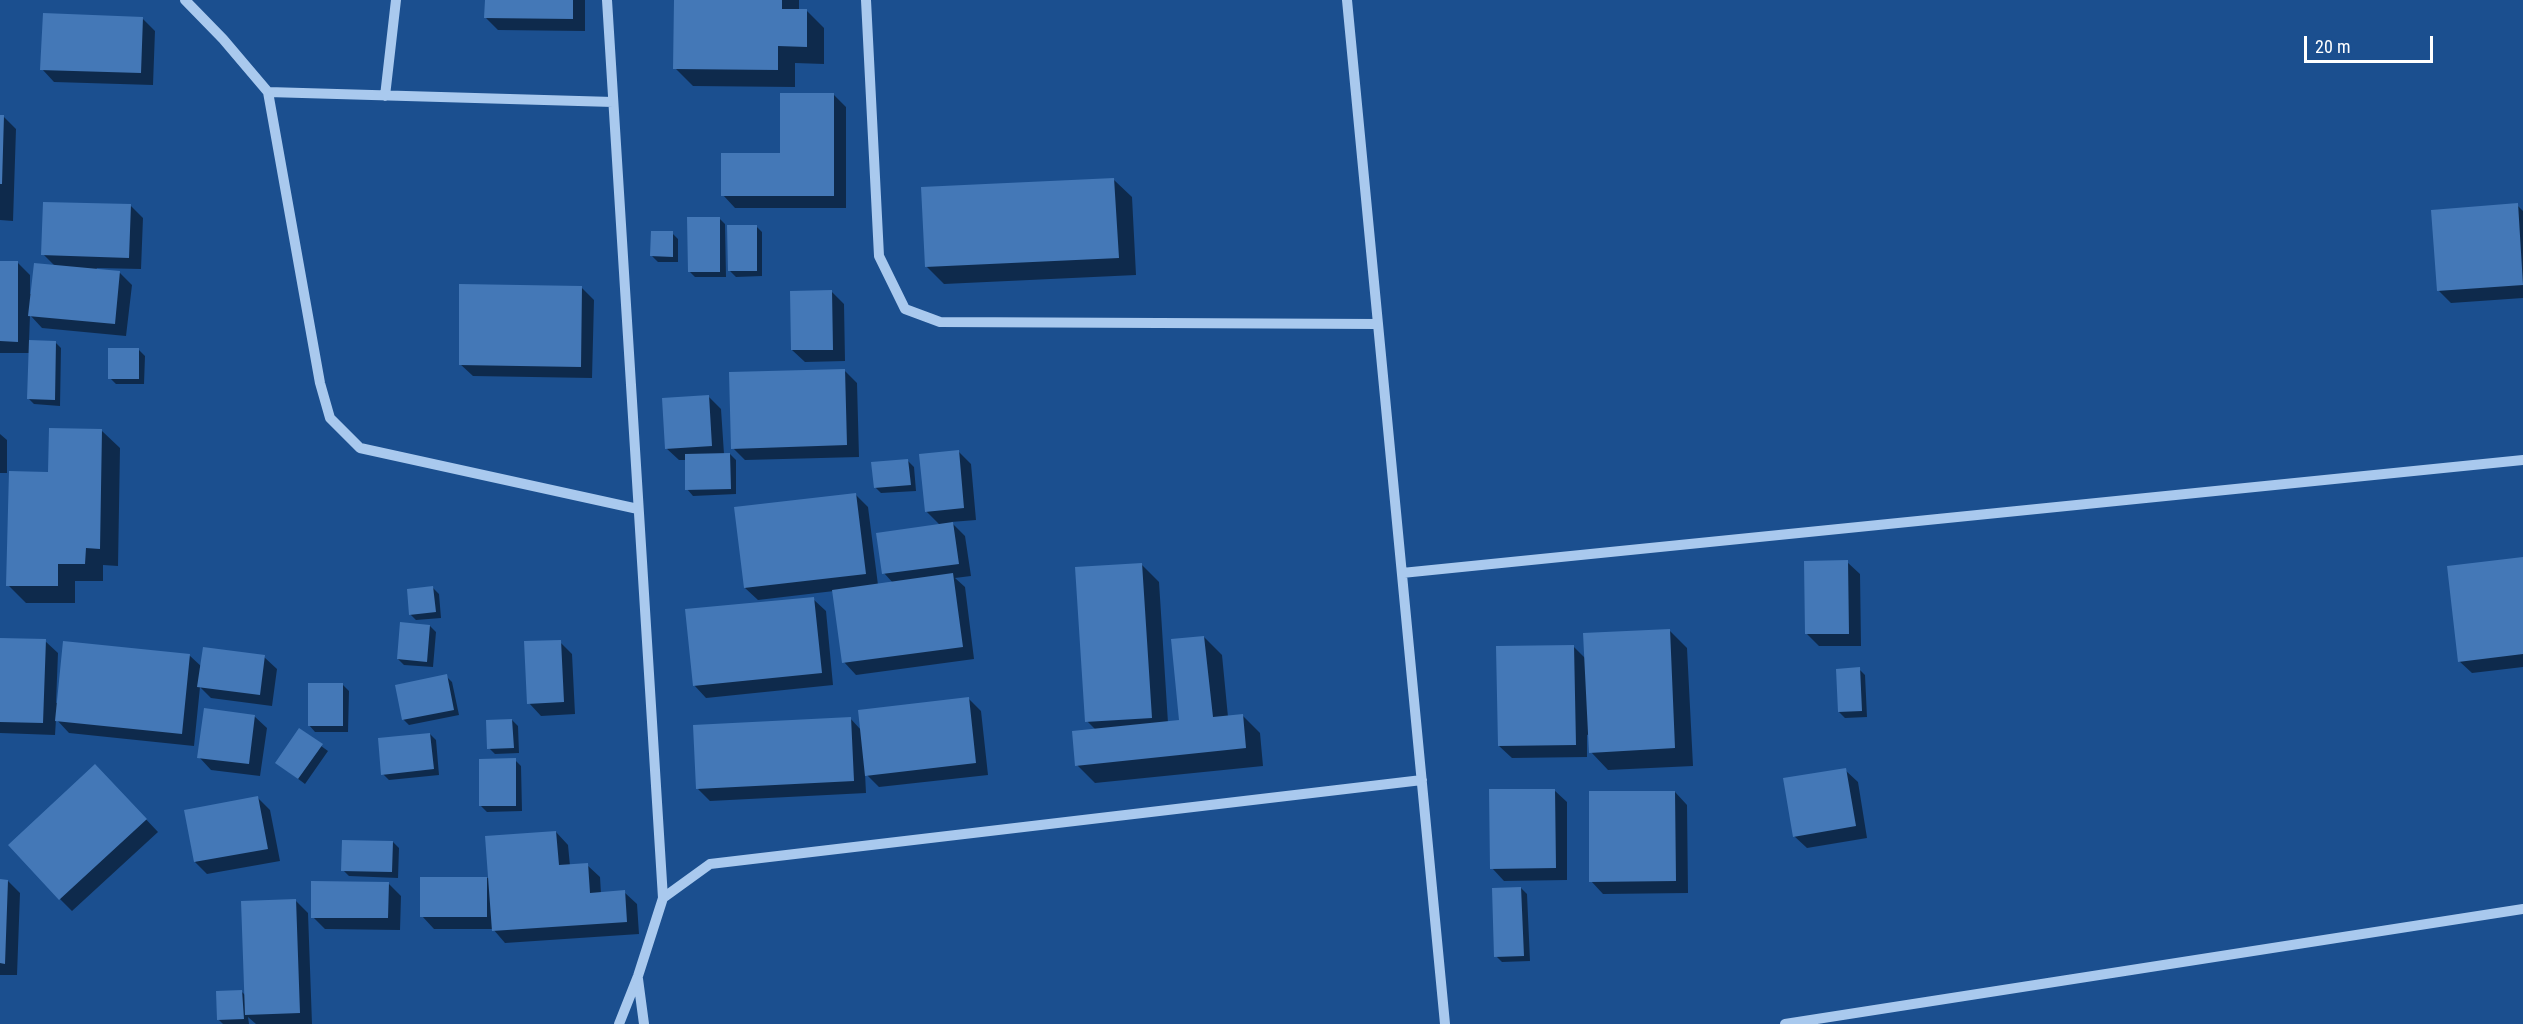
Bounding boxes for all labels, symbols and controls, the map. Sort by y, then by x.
scale bar [2307,24,2436,62]
text: 20 m [2315,36,2350,57]

